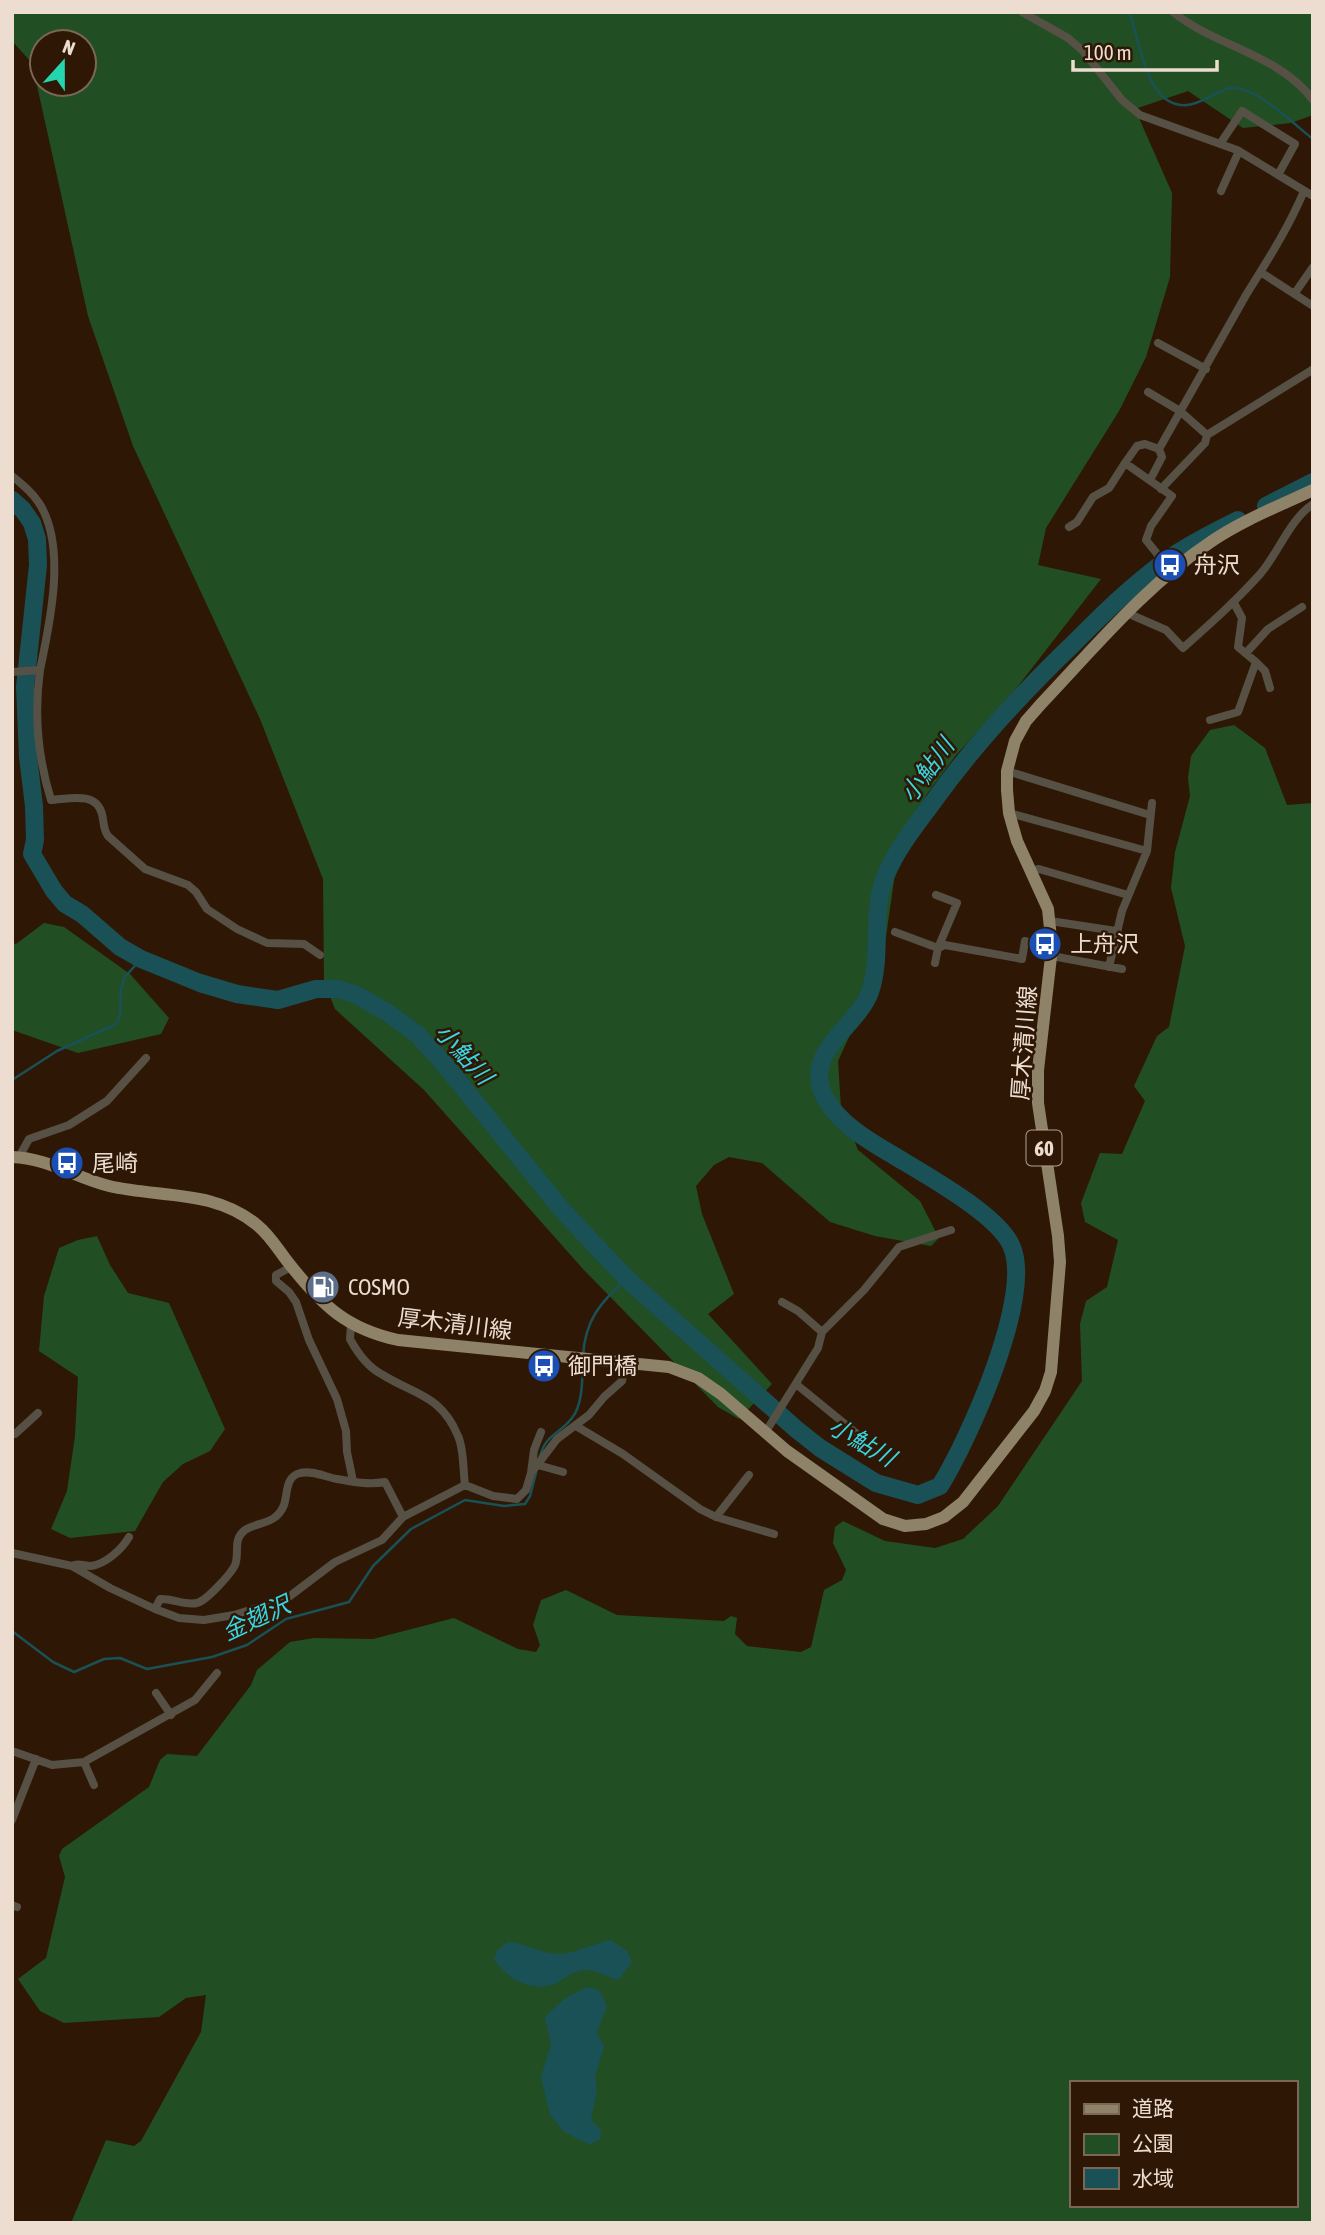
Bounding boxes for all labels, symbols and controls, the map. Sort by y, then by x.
north arrow [28,28,98,98]
scale bar [1073,28,1216,72]
text: N [60,35,78,59]
text: 100 m [1084,40,1132,64]
bus stop icon: 舟沢 [1151,546,1189,584]
place label: 舟沢 [1194,552,1240,578]
water label: 小鮎川 [895,731,961,807]
bus stop icon: 上舟沢 [1026,925,1064,963]
place label: 上舟沢 [1070,931,1139,957]
street label: 厚木清川線 [1007,985,1041,1101]
water label: 小鮎川 [430,1018,500,1092]
road number: 60 [1026,1130,1062,1166]
bus stop icon: 尾崎 [48,1144,86,1182]
place label: 尾崎 [92,1150,138,1176]
fuel station icon: COSMO [304,1268,342,1306]
place label: COSMO [348,1274,410,1300]
street label: 厚木清川線 [396,1304,514,1344]
bus stop icon: 御門橋 [525,1347,563,1385]
place label: 御門橋 [568,1353,637,1379]
water label: 小鮎川 [824,1412,903,1473]
water label: 金翅沢 [218,1589,297,1645]
legend [1070,2081,1297,2207]
text: 道路 [1132,2096,1174,2120]
text: 公園 [1132,2131,1174,2155]
text: 水域 [1132,2166,1174,2190]

